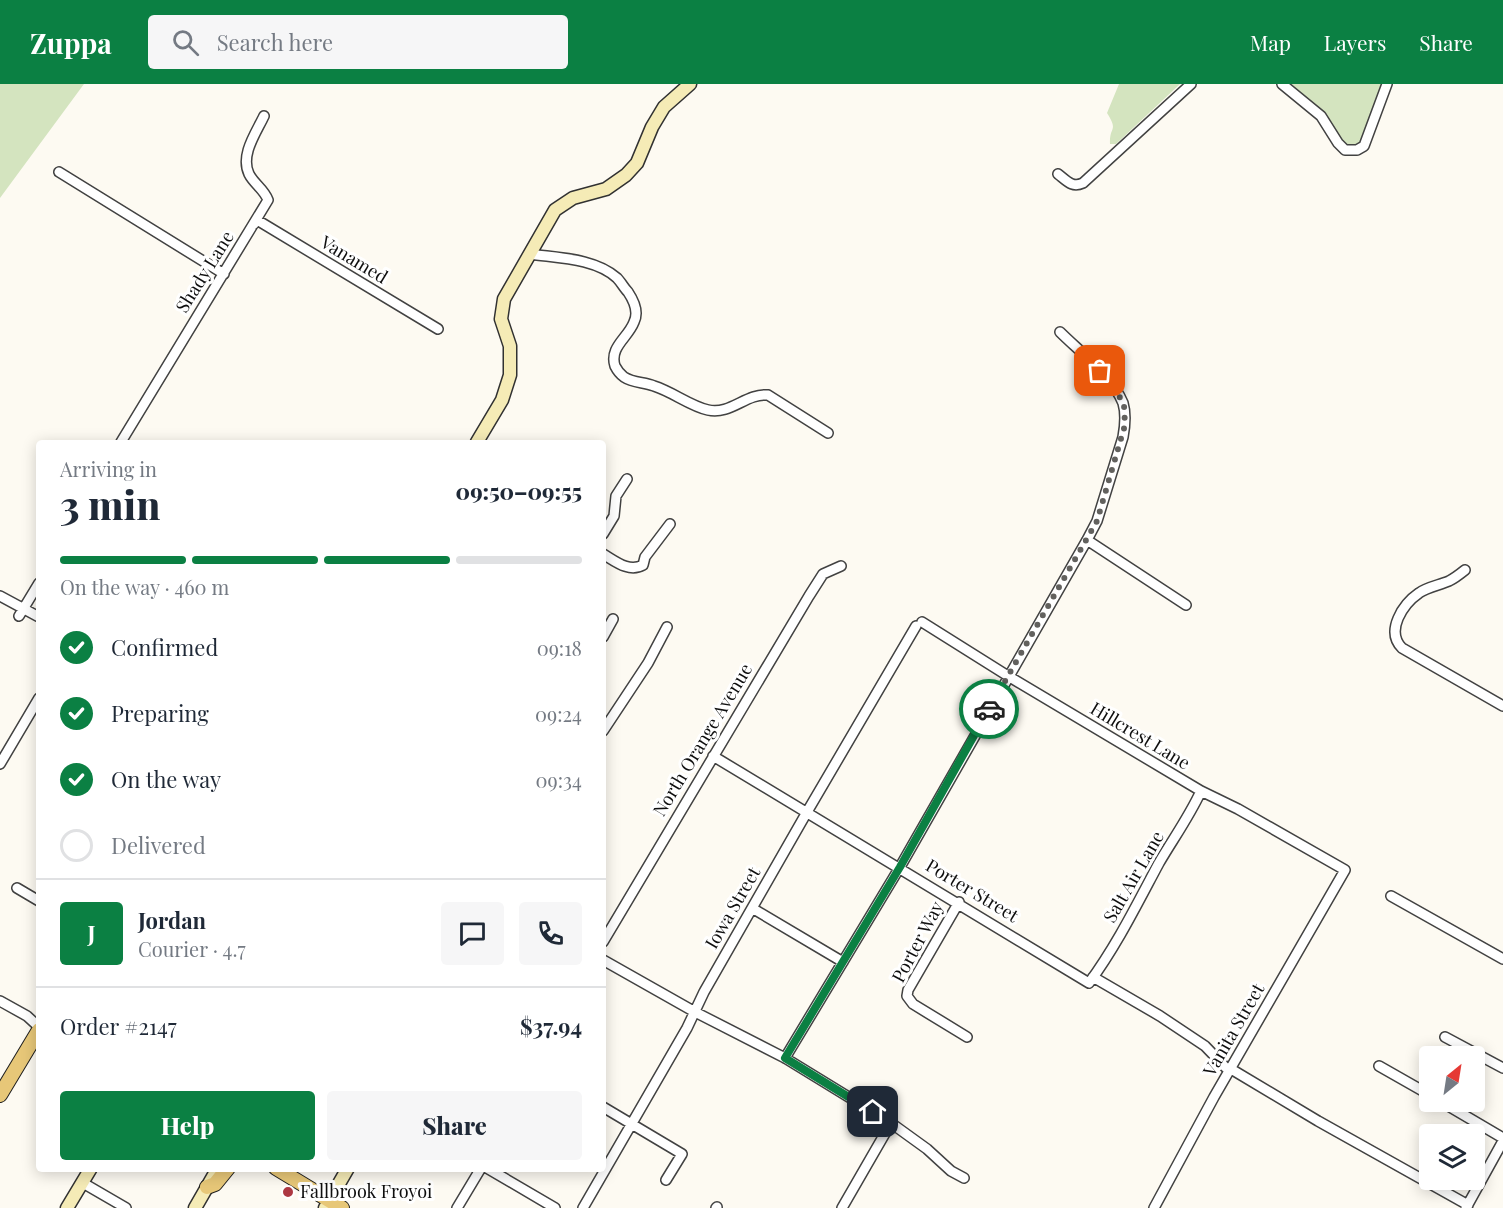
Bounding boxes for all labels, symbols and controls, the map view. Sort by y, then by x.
search box [148,15,568,69]
text: Zuppa [30,24,112,61]
icon: search [169,26,202,59]
text: Search here [217,27,333,57]
text: Map [1250,28,1291,56]
text: Layers [1324,28,1386,56]
text: Share [1419,28,1473,56]
street label: Shady Lane [170,226,239,317]
street label: Vanamed [316,229,393,289]
pin [1074,345,1125,396]
icon: bag [1083,354,1116,387]
text: Arriving in [60,455,157,482]
text: 09:50–09:55 [456,476,582,506]
text: 3 min [60,478,160,530]
text: On the way · 460 m [60,573,229,600]
icon: check [60,631,93,664]
text: Confirmed [111,632,218,662]
text: 09:18 [537,634,582,661]
street label: North Orange Avenue [647,659,757,820]
courier [959,679,1019,739]
icon: car [973,693,1006,726]
street label: Hillcrest Lane [1086,696,1195,774]
icon: check [60,697,93,730]
text: Preparing [111,698,209,728]
text: 09:24 [535,700,582,727]
icon: check [60,763,93,796]
text: On the way [111,764,221,794]
text: 09:34 [536,766,582,793]
street label: Salt Air Lane [1097,826,1169,927]
text: Delivered [111,830,206,860]
street label: Porter Street [922,853,1024,928]
street label: Iowa Street [699,862,766,953]
street label: Porter Way [886,897,948,986]
button: chat [441,902,504,965]
button: phone [519,902,582,965]
text: Jordan [138,905,206,935]
text: J [87,918,96,948]
text: Courier · 4.7 [138,935,246,962]
street label: Vanita Street [1196,978,1270,1081]
text: Order #2147 [60,1011,177,1041]
text: $37.94 [520,1011,582,1041]
north arrow [1419,1046,1485,1112]
map controls [1419,1046,1485,1190]
pin [847,1086,898,1137]
button: Help [60,1091,315,1160]
button: Share [327,1091,582,1160]
icon: home [856,1095,889,1128]
button: layers [1419,1124,1485,1190]
place label: Fallbrook Froyoi [300,1179,432,1203]
marker: Fallbrook Froyoi [281,1185,295,1199]

